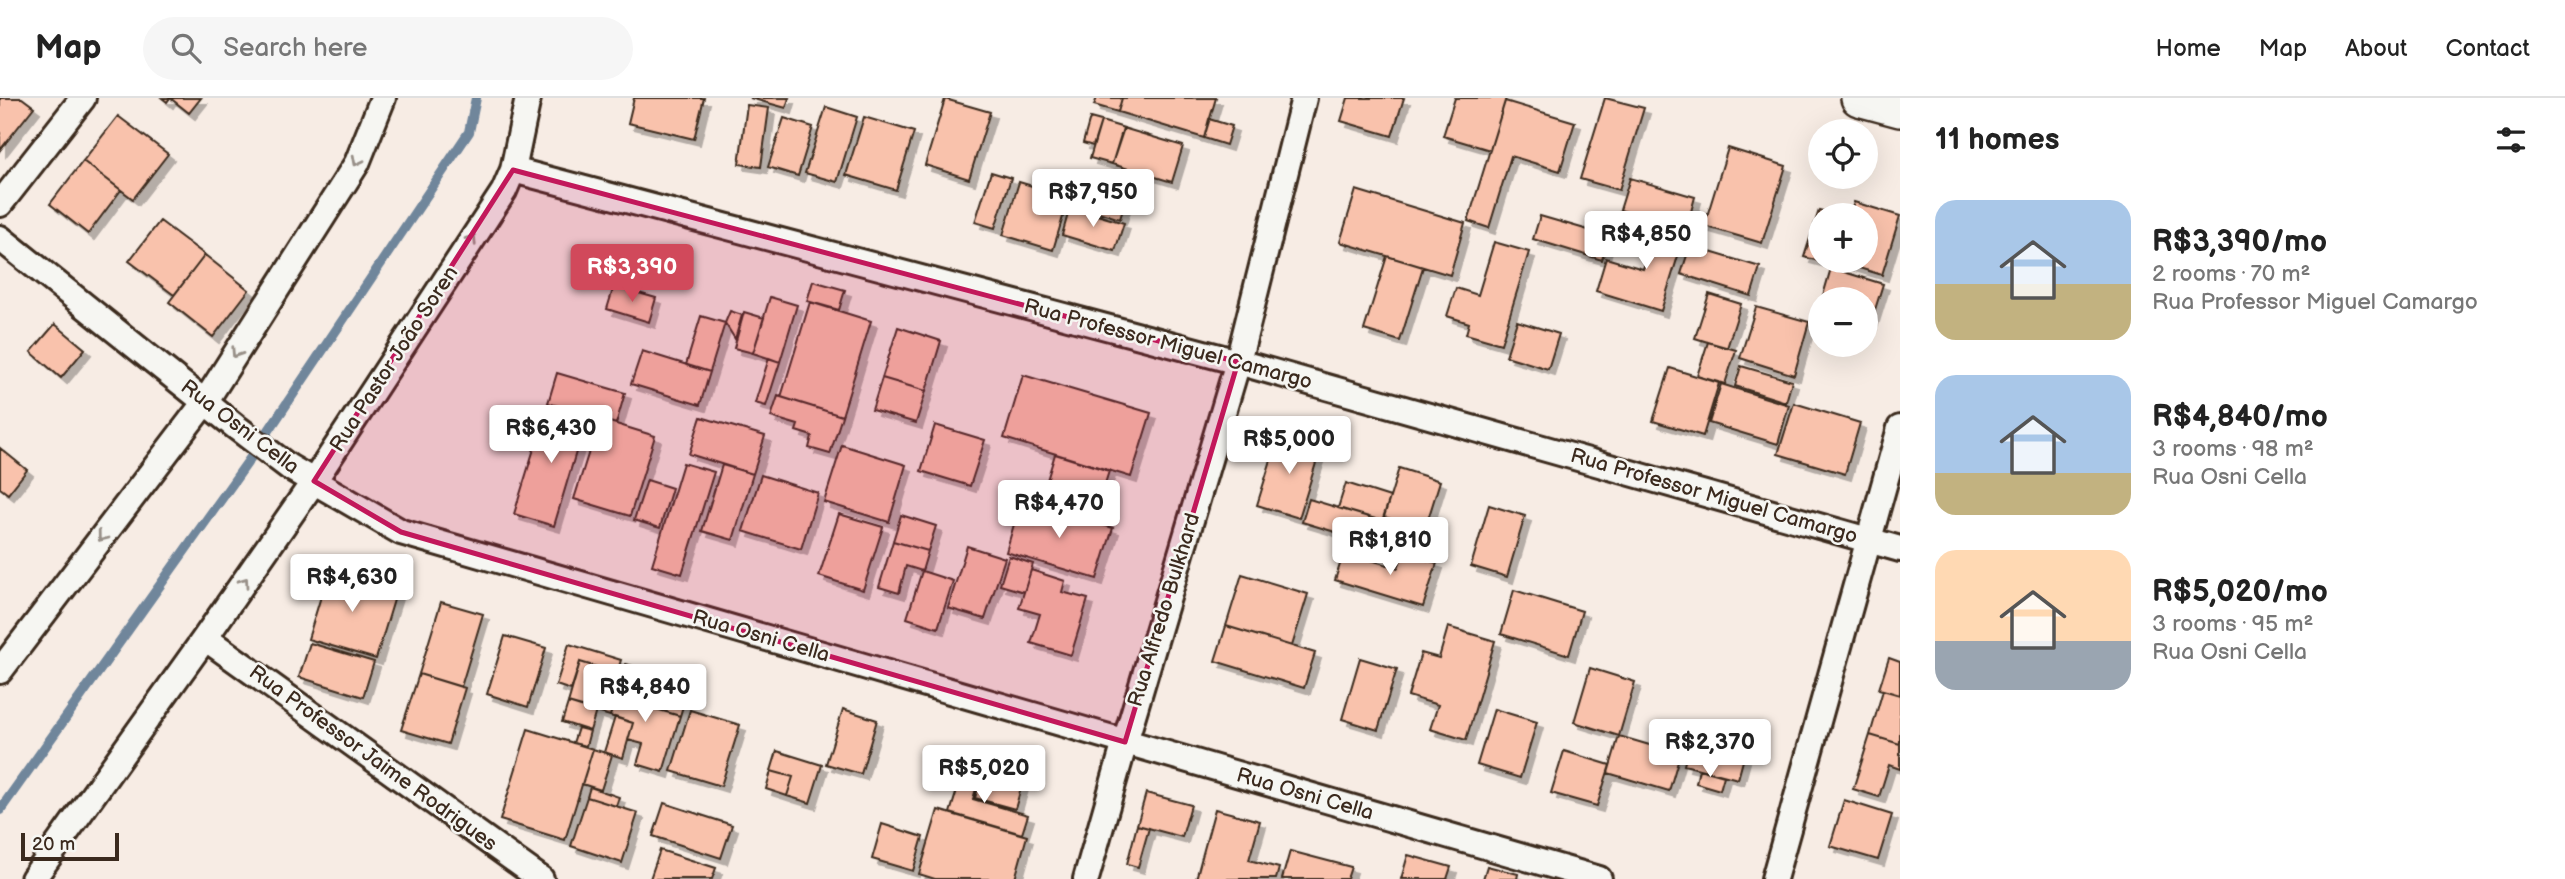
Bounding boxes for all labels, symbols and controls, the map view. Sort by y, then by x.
search box [143,17,633,80]
text: Map [35,28,101,68]
icon: search [167,29,205,67]
text: Search here [223,33,367,64]
text: Home [2156,34,2221,63]
text: Map [2259,34,2307,63]
text: About [2345,34,2407,63]
text: Contact [2445,34,2530,63]
map controls [1808,119,1878,357]
button: locate [1808,119,1878,189]
icon: filters [2492,121,2530,159]
text: 11 homes [1935,122,2059,158]
one-way arrow [351,154,365,166]
pin: R$7,950 [1028,170,1158,229]
text: R$7,950 [1048,178,1138,206]
button: + [1808,203,1878,273]
pin: R$4,850 [1581,212,1711,271]
text: R$4,850 [1601,220,1692,248]
text: R$3,390/mo [2152,224,2327,260]
icon: home [1991,228,2075,312]
one-way arrow [464,234,477,247]
pin: R$3,390 [567,244,697,304]
text: R$3,390 [587,253,677,281]
text: 2 rooms · 70 m² [2152,260,2311,288]
street label: Rua Pastor João Soren [325,261,463,457]
button: − [1808,287,1878,357]
text: Rua Professor Miguel Camargo [2152,288,2478,316]
street label: Rua Professor Miguel Camargo [1021,293,1315,395]
one-way arrow [231,346,244,359]
street label: Rua Osni Cella [176,374,304,480]
text: R$4,840/mo [2152,399,2328,435]
icon: home [1991,403,2075,487]
pin: R$6,430 [486,406,616,465]
text: R$6,430 [505,414,597,442]
pin: R$5,000 [1224,416,1354,476]
text: R$5,000 [1243,425,1335,453]
text: 3 rooms · 98 m² [2152,435,2314,463]
street label: Rua Professor Miguel Camargo [1568,443,1860,549]
text: Rua Osni Cella [2152,463,2307,491]
pin: R$4,470 [994,480,1124,540]
text: R$4,470 [1014,489,1104,517]
street label: Rua Alfredo Bulkhard [1123,510,1205,710]
pin: R$1,810 [1325,518,1455,577]
text: R$1,810 [1348,526,1432,554]
one-way arrow [97,529,110,542]
pin: R$4,630 [287,554,417,614]
text: R$4,630 [306,563,398,591]
text: R$5,020/mo [2152,574,2328,610]
one-way arrow [236,577,248,590]
icon: home [1991,578,2075,662]
street label: Rua Osni Cella [690,604,832,668]
text: 3 rooms · 95 m² [2152,610,2313,638]
text: Rua Osni Cella [2152,638,2307,666]
street label: Rua Professor Jaime Rodrigues [244,660,502,856]
pin: R$4,840 [580,664,710,724]
text: R$4,840 [599,673,691,701]
pin: R$2,370 [1645,720,1775,779]
text: R$2,370 [1665,728,1755,756]
pin: R$5,020 [919,746,1049,805]
text: R$5,020 [938,754,1030,782]
street label: Rua Osni Cella [1234,762,1376,826]
scale bar [21,830,119,862]
text: 20 m [32,833,75,856]

